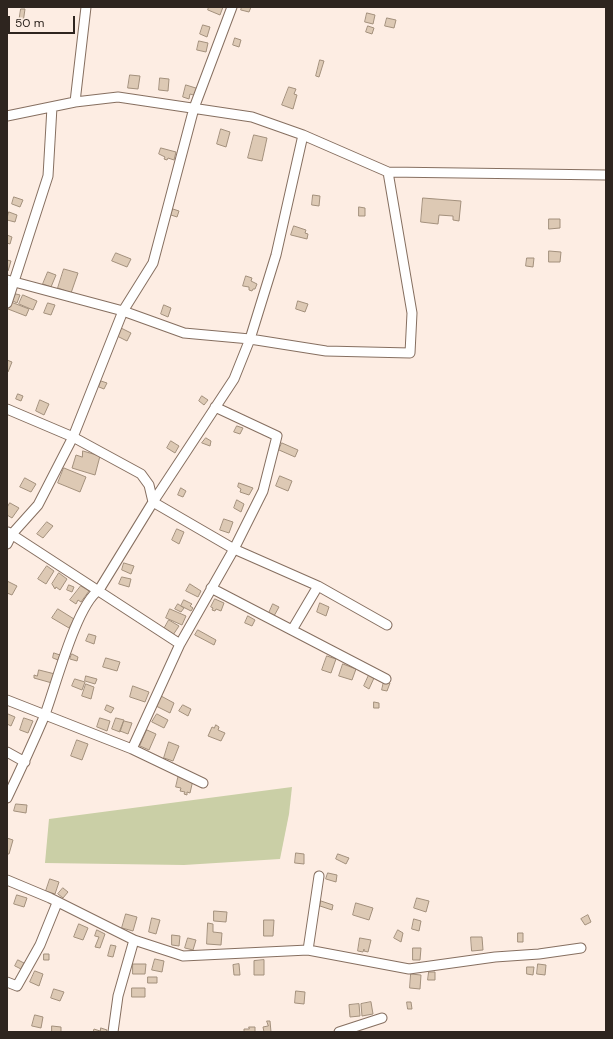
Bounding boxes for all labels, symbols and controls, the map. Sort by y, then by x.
scale bar [10,8,77,34]
text: 50 m [15,15,44,31]

